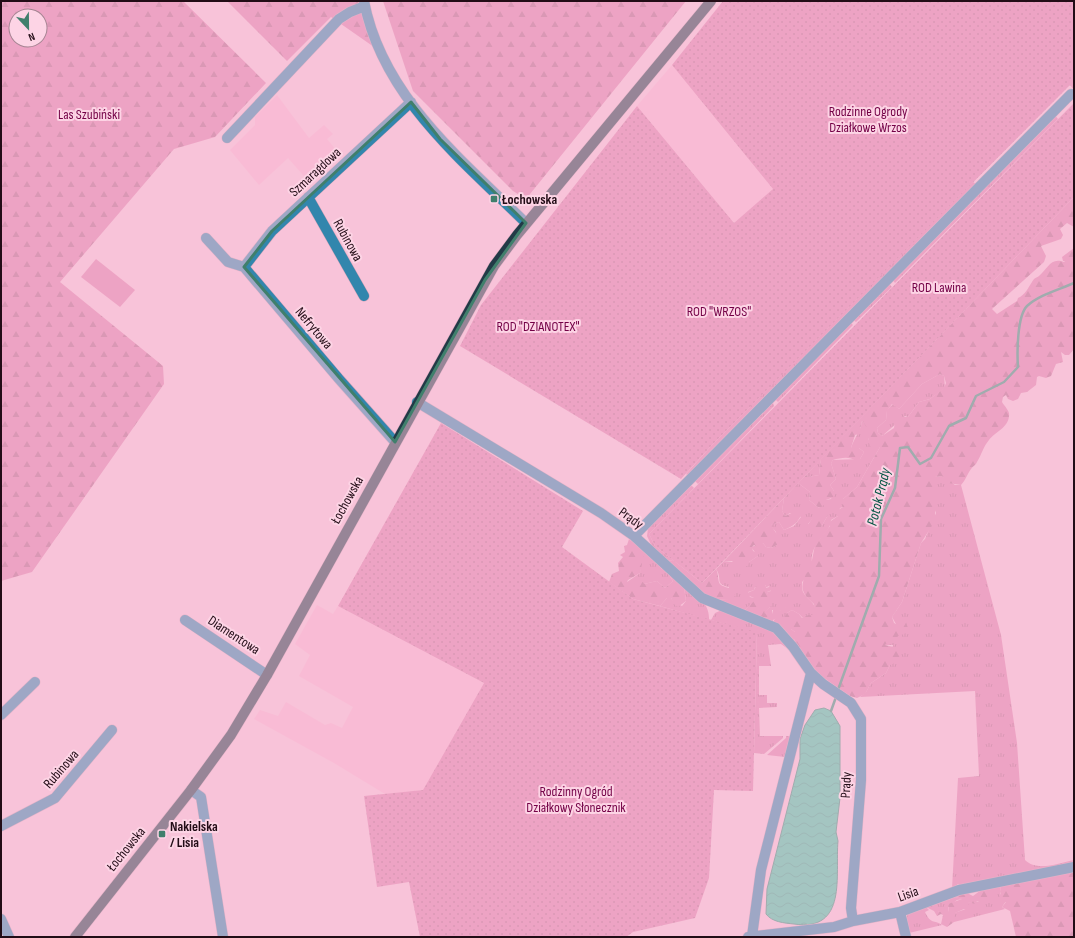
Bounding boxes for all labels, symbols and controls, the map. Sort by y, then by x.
north arrow [8,8,48,48]
text: N [26,30,37,44]
park label: Rodzinne Ogrody Działkowe Wrzos [829,103,908,136]
park label: Las Szubiński [58,106,120,123]
street label: Szmaragdowa [286,144,344,200]
place label: Łochowska [501,191,557,208]
marker: Łochowska [489,194,499,204]
street label: Rubinowa [330,216,366,264]
park label: ROD Lawina [912,279,966,296]
park label: ROD "WRZOS" [687,303,751,320]
street label: Nefrytowa [292,304,336,352]
park label: ROD "DZIANOTEX" [496,318,580,335]
water label: Potok Prądy [863,465,896,528]
street label: Łochowska [327,473,367,528]
street label: Prądy [615,503,647,533]
street label: Diamentowa [205,612,263,658]
street label: Rubinowa [40,746,82,792]
street label: Prądy [837,771,855,799]
park label: Rodzinny Ogród Działkowy Słonecznik [526,783,626,816]
place label: Nakielska / Lisia [170,818,218,851]
street label: Łochowska [102,824,149,875]
marker: Nakielska / Lisia [157,829,167,839]
street label: Lisia [895,883,921,905]

